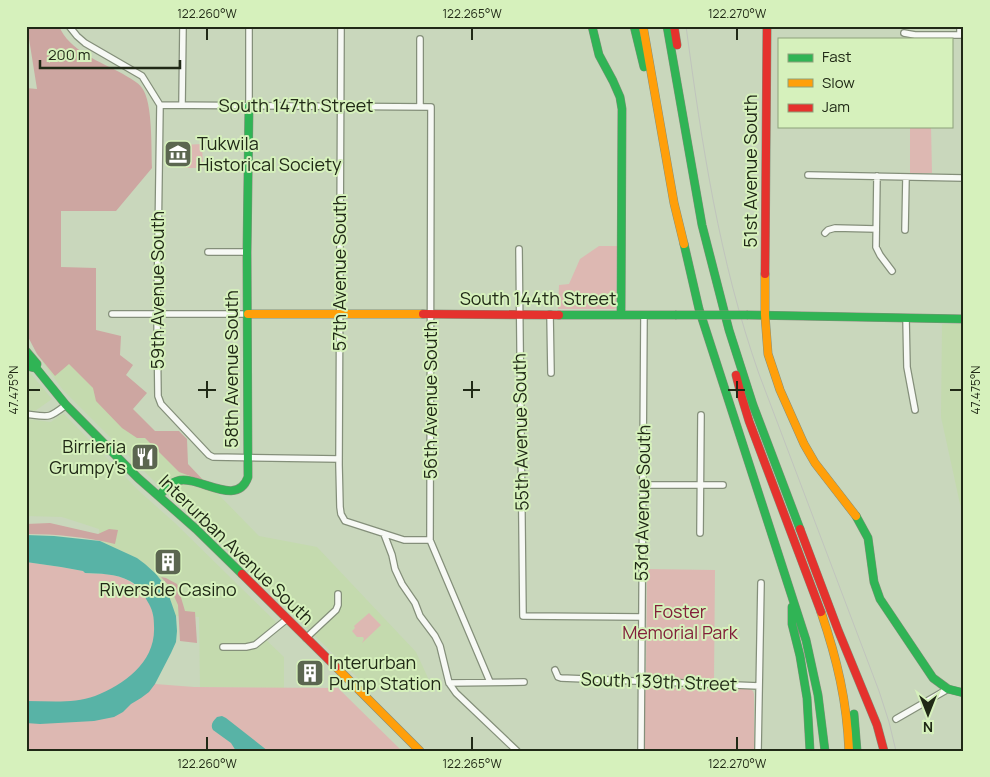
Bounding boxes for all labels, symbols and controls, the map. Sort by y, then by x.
text: 122.260°W [177,5,238,22]
text: 122.265°W [442,5,502,22]
text: 122.270°W [708,5,767,22]
scale bar [40,38,180,70]
legend [778,38,952,128]
text: 200 m [48,44,91,65]
text: Fast [822,46,851,67]
text: Slow [822,72,855,93]
street label: South 147th Street [219,93,373,117]
street label: 51st Avenue South [738,94,762,248]
text: Jam [822,96,850,117]
place label: Tukwila Historical Society [197,131,342,176]
museum icon: Tukwila Historical Society [163,139,193,169]
street label: 57th Avenue South [327,195,351,351]
street label: 59th Avenue South [145,211,169,369]
street label: South 144th Street [460,286,616,310]
street label: 58th Avenue South [219,290,243,448]
street label: 56th Avenue South [418,321,442,479]
street label: 55th Avenue South [507,353,533,511]
text: 47.475°N [5,366,22,414]
text: 47.475°N [967,366,984,414]
street label: 53rd Avenue South [629,425,655,581]
place label: Birrieria Grumpy's [49,434,126,479]
restaurant icon: Birrieria Grumpy's [130,442,160,472]
street label: Interurban Avenue South [154,469,319,630]
building icon: Riverside Casino [153,547,183,577]
place label: Riverside Casino [99,577,237,601]
park label: Foster Memorial Park [622,599,739,644]
place label: Interurban Pump Station [329,650,441,695]
building icon: Interurban Pump Station [295,658,325,688]
street label: South 139th Street [580,666,738,696]
north arrow [902,690,952,740]
text: N [923,718,933,737]
text: 122.260°W [177,755,238,772]
text: 122.265°W [442,755,502,772]
text: 122.270°W [708,755,767,772]

